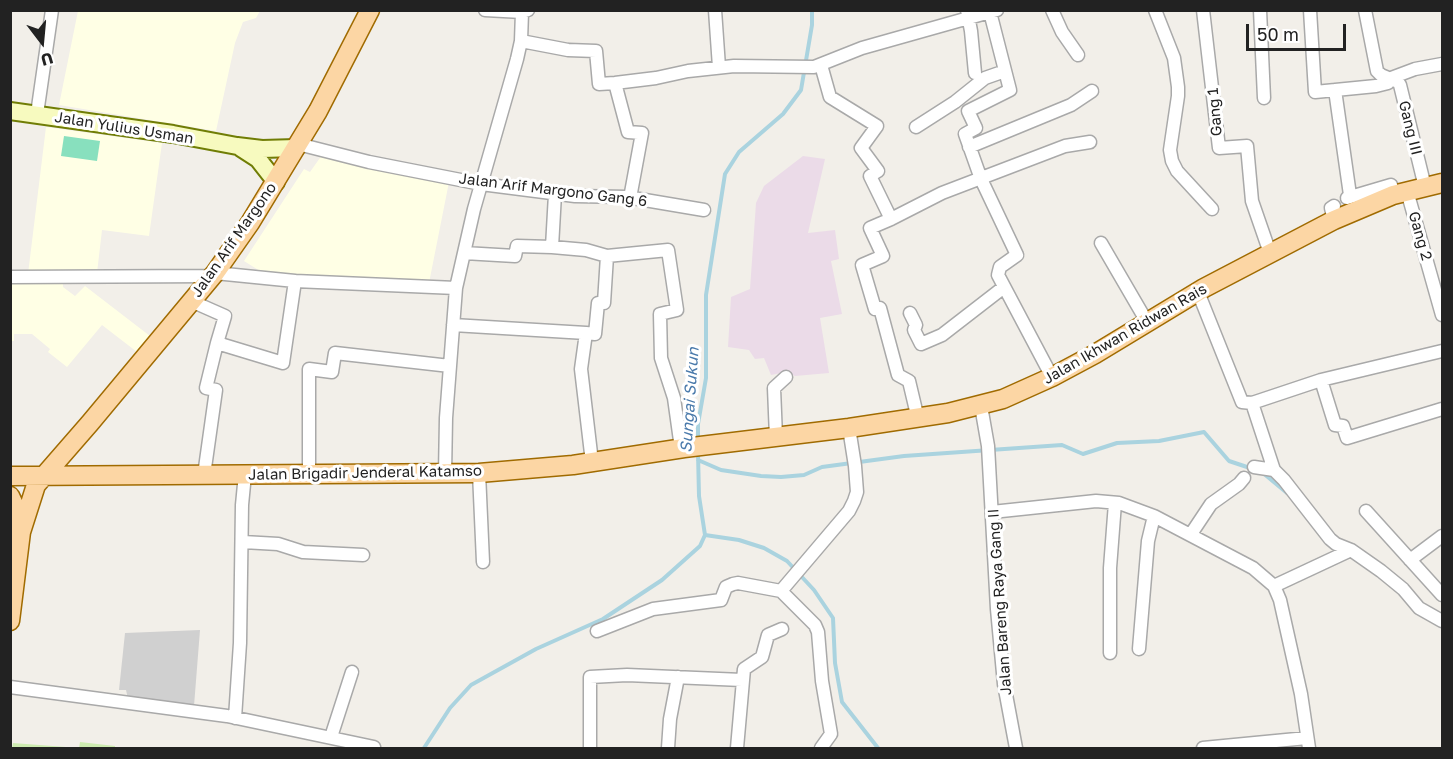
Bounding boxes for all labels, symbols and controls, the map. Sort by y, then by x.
north arrow [12,12,72,72]
scale bar [1249,12,1350,50]
text: 50 m [1257,23,1299,45]
text: U [39,48,55,71]
street label: Gang 1 [1204,87,1226,137]
street label: Gang III [1395,99,1425,157]
street label: Jalan Yulius Usman [53,108,195,148]
street label: Jalan Arif Margono Gang 6 [458,170,648,210]
street label: Jalan Arif Margono [188,179,280,301]
street label: Gang 2 [1404,210,1436,262]
street label: Jalan Ikhwan Ridwan Rais [1040,280,1210,388]
water label: Sungai Sukun [677,347,703,453]
street label: Jalan Brigadir Jenderal Katamso [248,462,482,484]
street label: Jalan Bareng Raya Gang II [984,508,1016,696]

